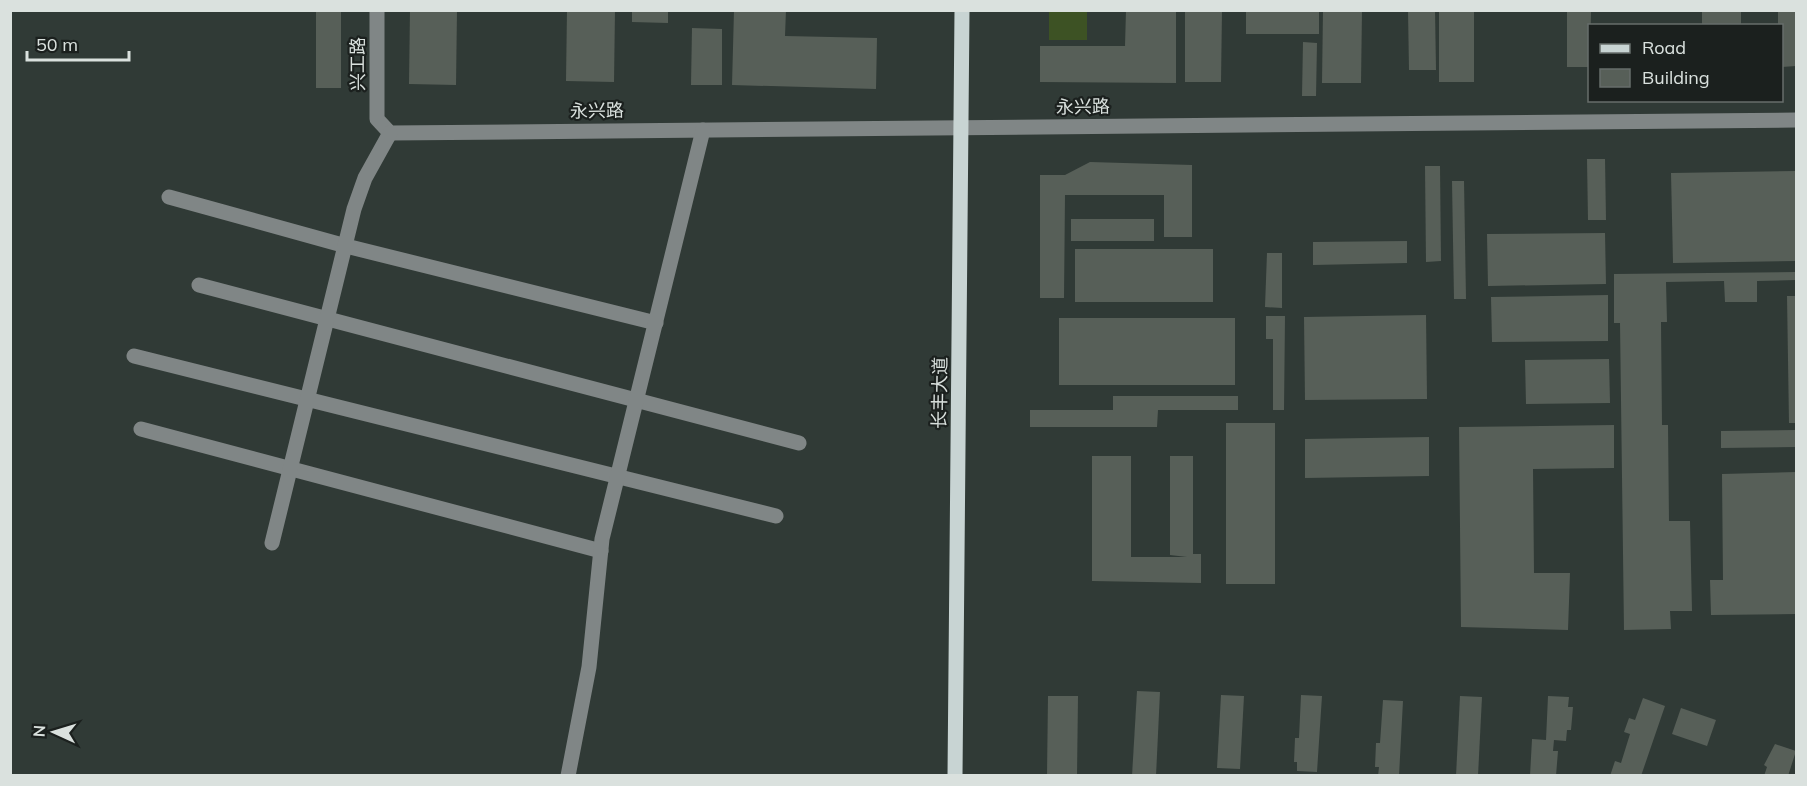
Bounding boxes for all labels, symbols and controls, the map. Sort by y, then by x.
scale bar [27,24,129,62]
legend [1588,24,1783,102]
text: 50 m [36,33,78,56]
text: Road [1642,36,1686,59]
street label: 兴工路 [346,37,369,91]
text: Building [1642,66,1710,89]
street label: 永兴路 [1056,95,1110,118]
street label: 永兴路 [570,99,624,122]
street label: 长丰大道 [927,357,952,429]
north arrow [24,702,84,762]
text: N [29,724,49,738]

